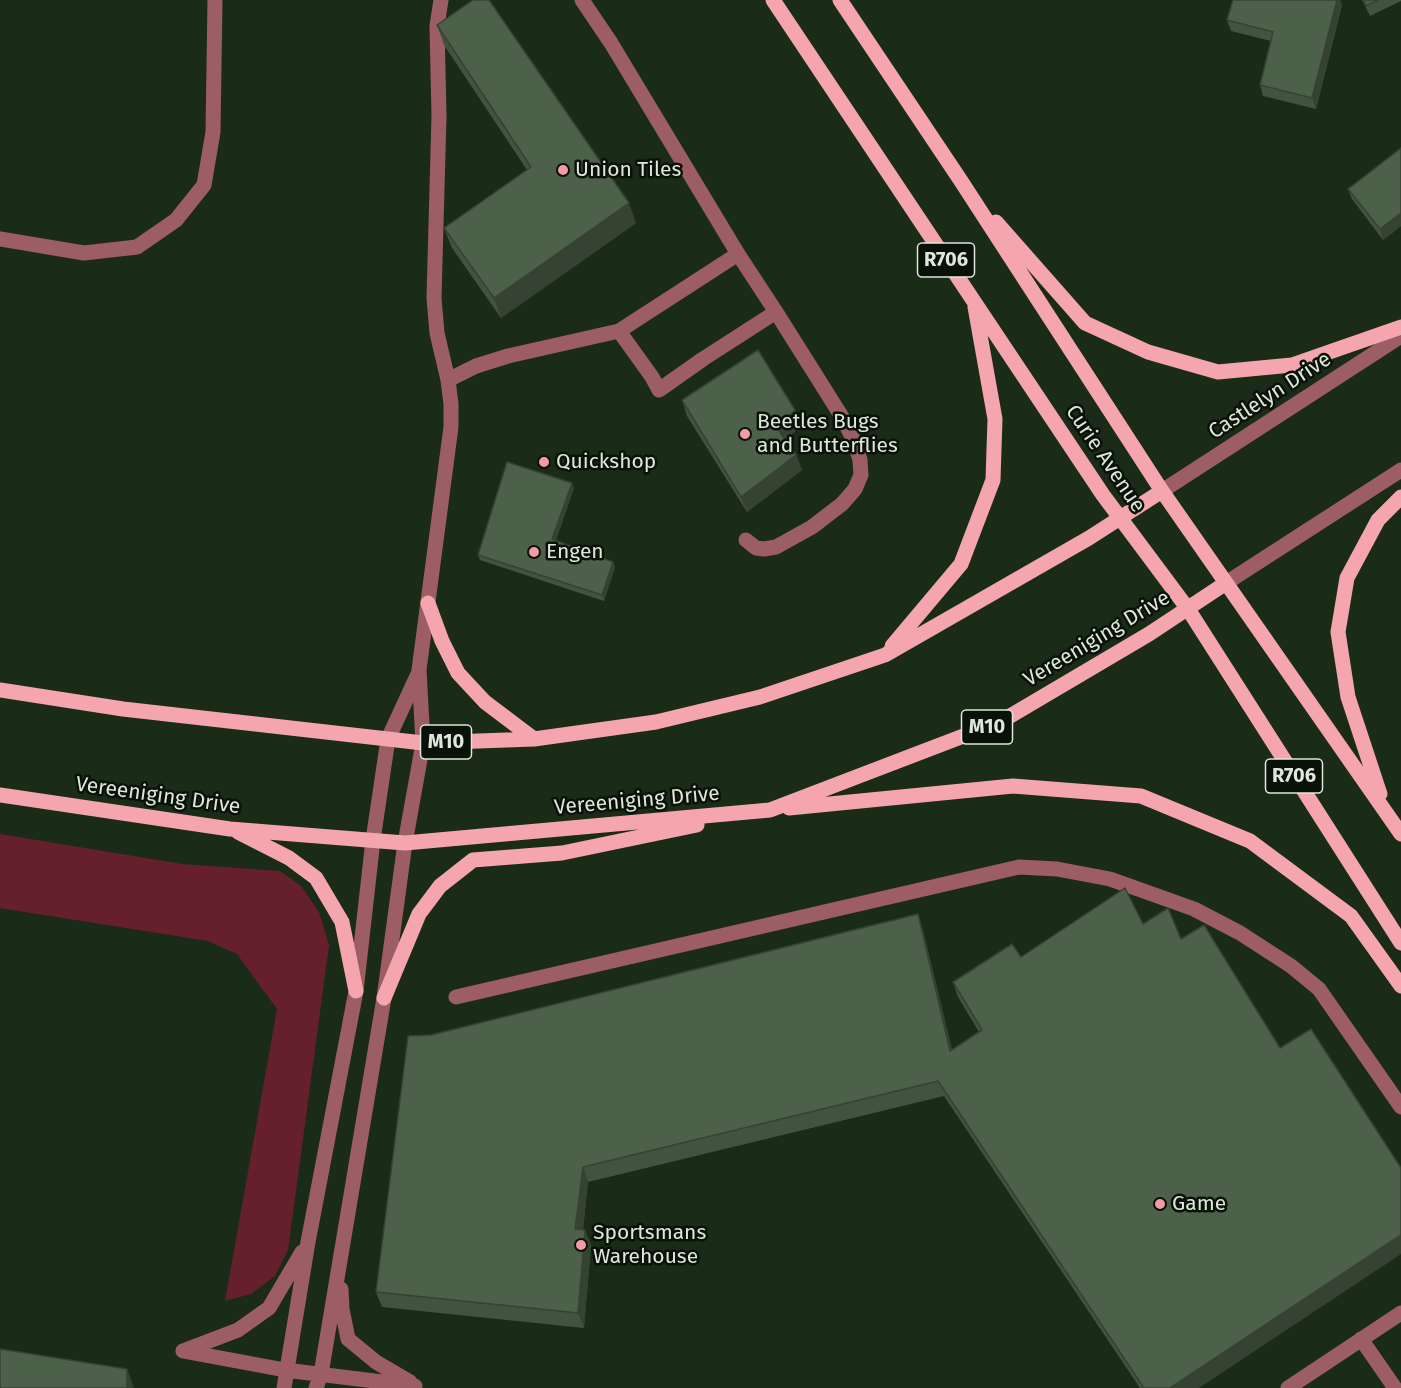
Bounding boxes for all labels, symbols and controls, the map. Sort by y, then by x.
place label: Union Tiles [575,157,681,183]
marker: Union Tiles [556,163,570,177]
road number: R706 [918,243,974,277]
street label: Castlelyn Drive [1204,347,1336,445]
street label: Curie Avenue [1060,400,1150,518]
place label: Beetles Bugs and Butterflies [757,409,898,459]
marker: Beetles Bugs and Butterflies [738,427,752,441]
place label: Quickshop [556,449,656,475]
marker: Quickshop [537,455,551,469]
place label: Engen [546,539,604,565]
marker: Engen [527,545,541,559]
street label: Vereeniging Drive [1019,585,1175,693]
road number: M10 [962,710,1012,744]
road number: M10 [420,725,472,759]
road number: R706 [1266,759,1322,793]
street label: Vereeniging Drive [74,772,242,820]
street label: Vereeniging Drive [553,781,721,821]
place label: Game [1172,1191,1226,1217]
marker: Game [1153,1197,1167,1211]
place label: Sportsmans Warehouse [593,1220,706,1270]
marker: Sportsmans Warehouse [574,1238,588,1252]

